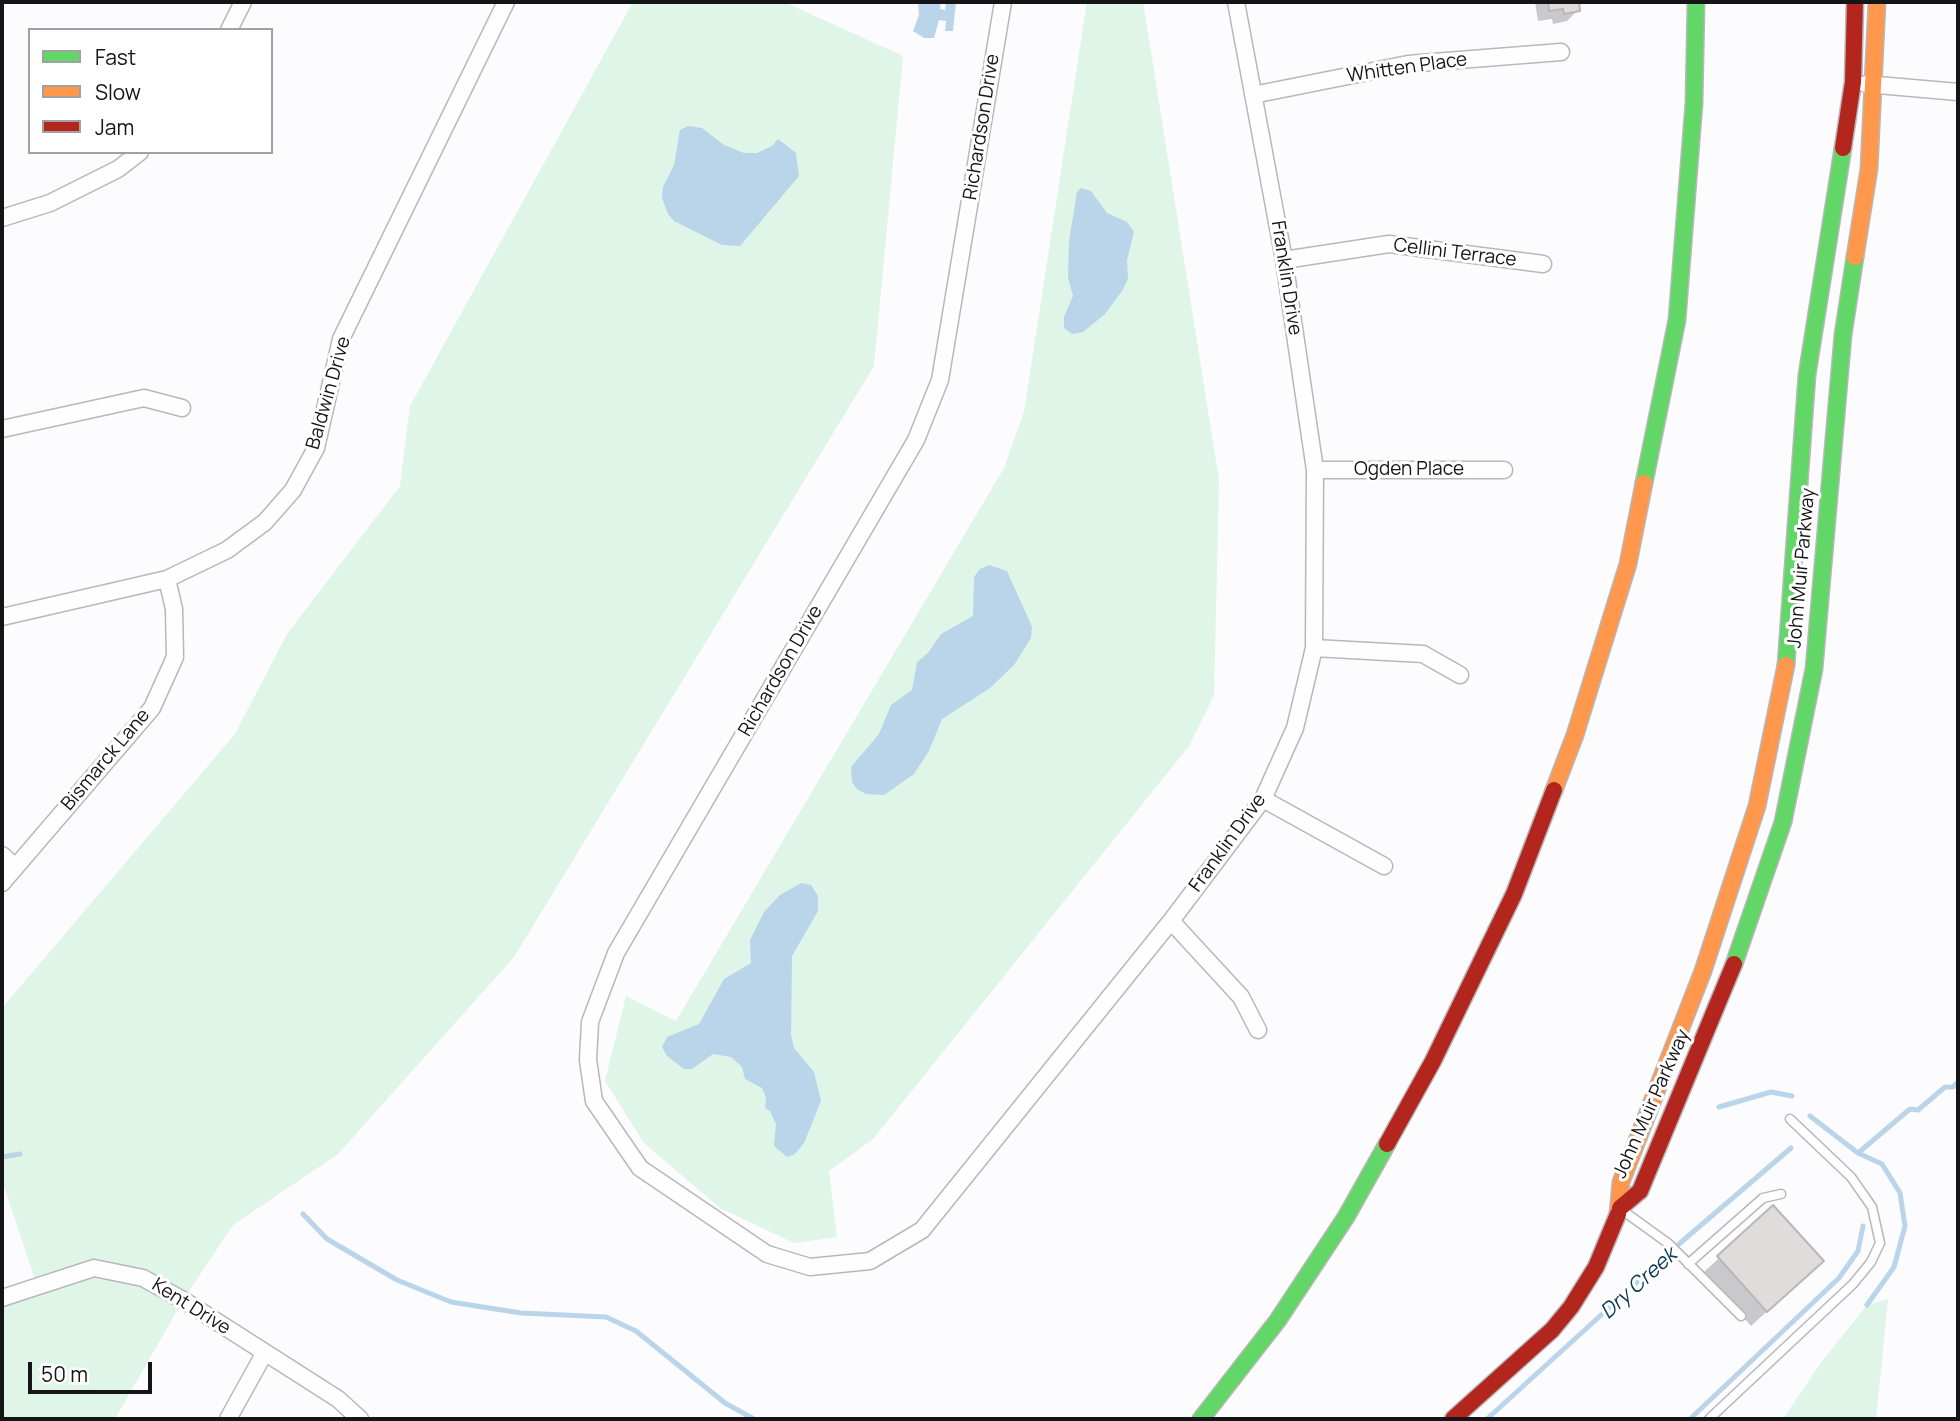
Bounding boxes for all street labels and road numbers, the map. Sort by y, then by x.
street label: Whitten Place [1345,48,1469,88]
street label: Richardson Drive [959,52,1005,202]
street label: Franklin Drive [1266,219,1306,337]
street label: Cellini Terrace [1392,234,1518,272]
street label: Baldwin Drive [302,334,356,452]
street label: Ogden Place [1354,459,1464,481]
street label: John Muir Parkway [1784,487,1820,649]
street label: Richardson Drive [734,601,828,741]
street label: Bismarck Lane [57,705,155,815]
street label: Franklin Drive [1185,790,1271,896]
street label: John Muir Parkway [1609,1026,1695,1182]
street label: Kent Drive [147,1274,235,1340]

